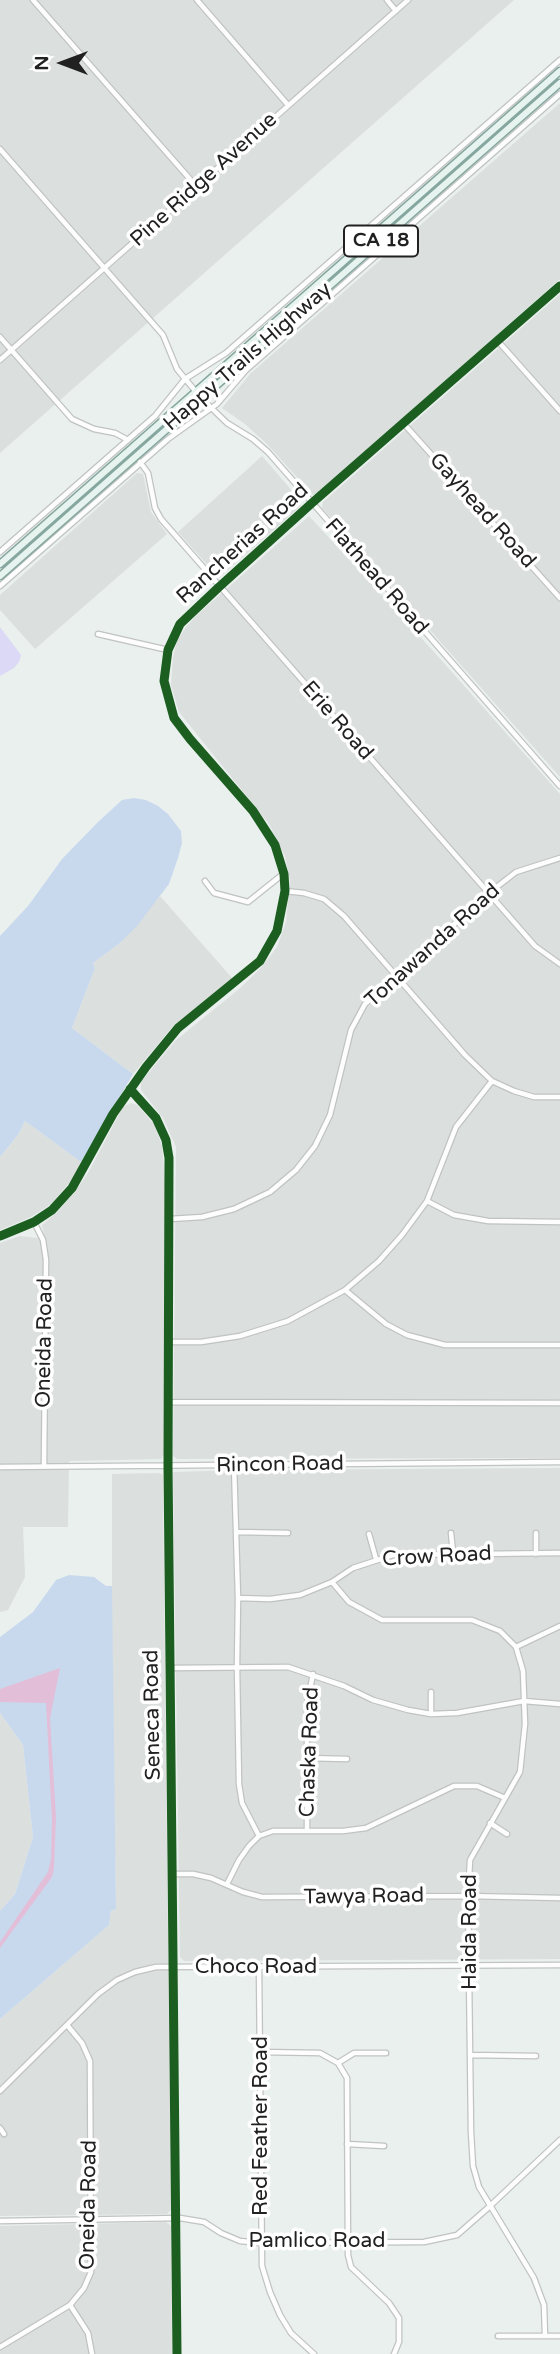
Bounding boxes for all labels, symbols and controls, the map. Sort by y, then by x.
north arrow [28,28,98,98]
text: N [31,55,53,71]
street label: Pine Ridge Avenue [126,108,282,252]
road number: CA 18 [344,226,418,256]
street label: Happy Trails Highway [159,277,337,437]
street label: Gayhead Road [424,448,540,574]
street label: Rancherias Road [172,478,314,610]
street label: Flathead Road [319,514,433,640]
street label: Erie Road [296,676,378,766]
street label: Tonawanda Road [360,879,506,1013]
street label: Oneida Road [31,1278,59,1408]
street label: Rincon Road [216,1451,344,1479]
street label: Crow Road [382,1542,492,1572]
street label: Seneca Road [139,1649,167,1781]
street label: Chaska Road [295,1686,325,1818]
street label: Haida Road [457,1874,483,1990]
street label: Tawya Road [304,1883,424,1911]
street label: Choco Road [195,1954,317,1980]
street label: Red Feather Road [248,2036,274,2216]
street label: Oneida Road [75,2140,103,2270]
street label: Pamlico Road [248,2228,386,2254]

